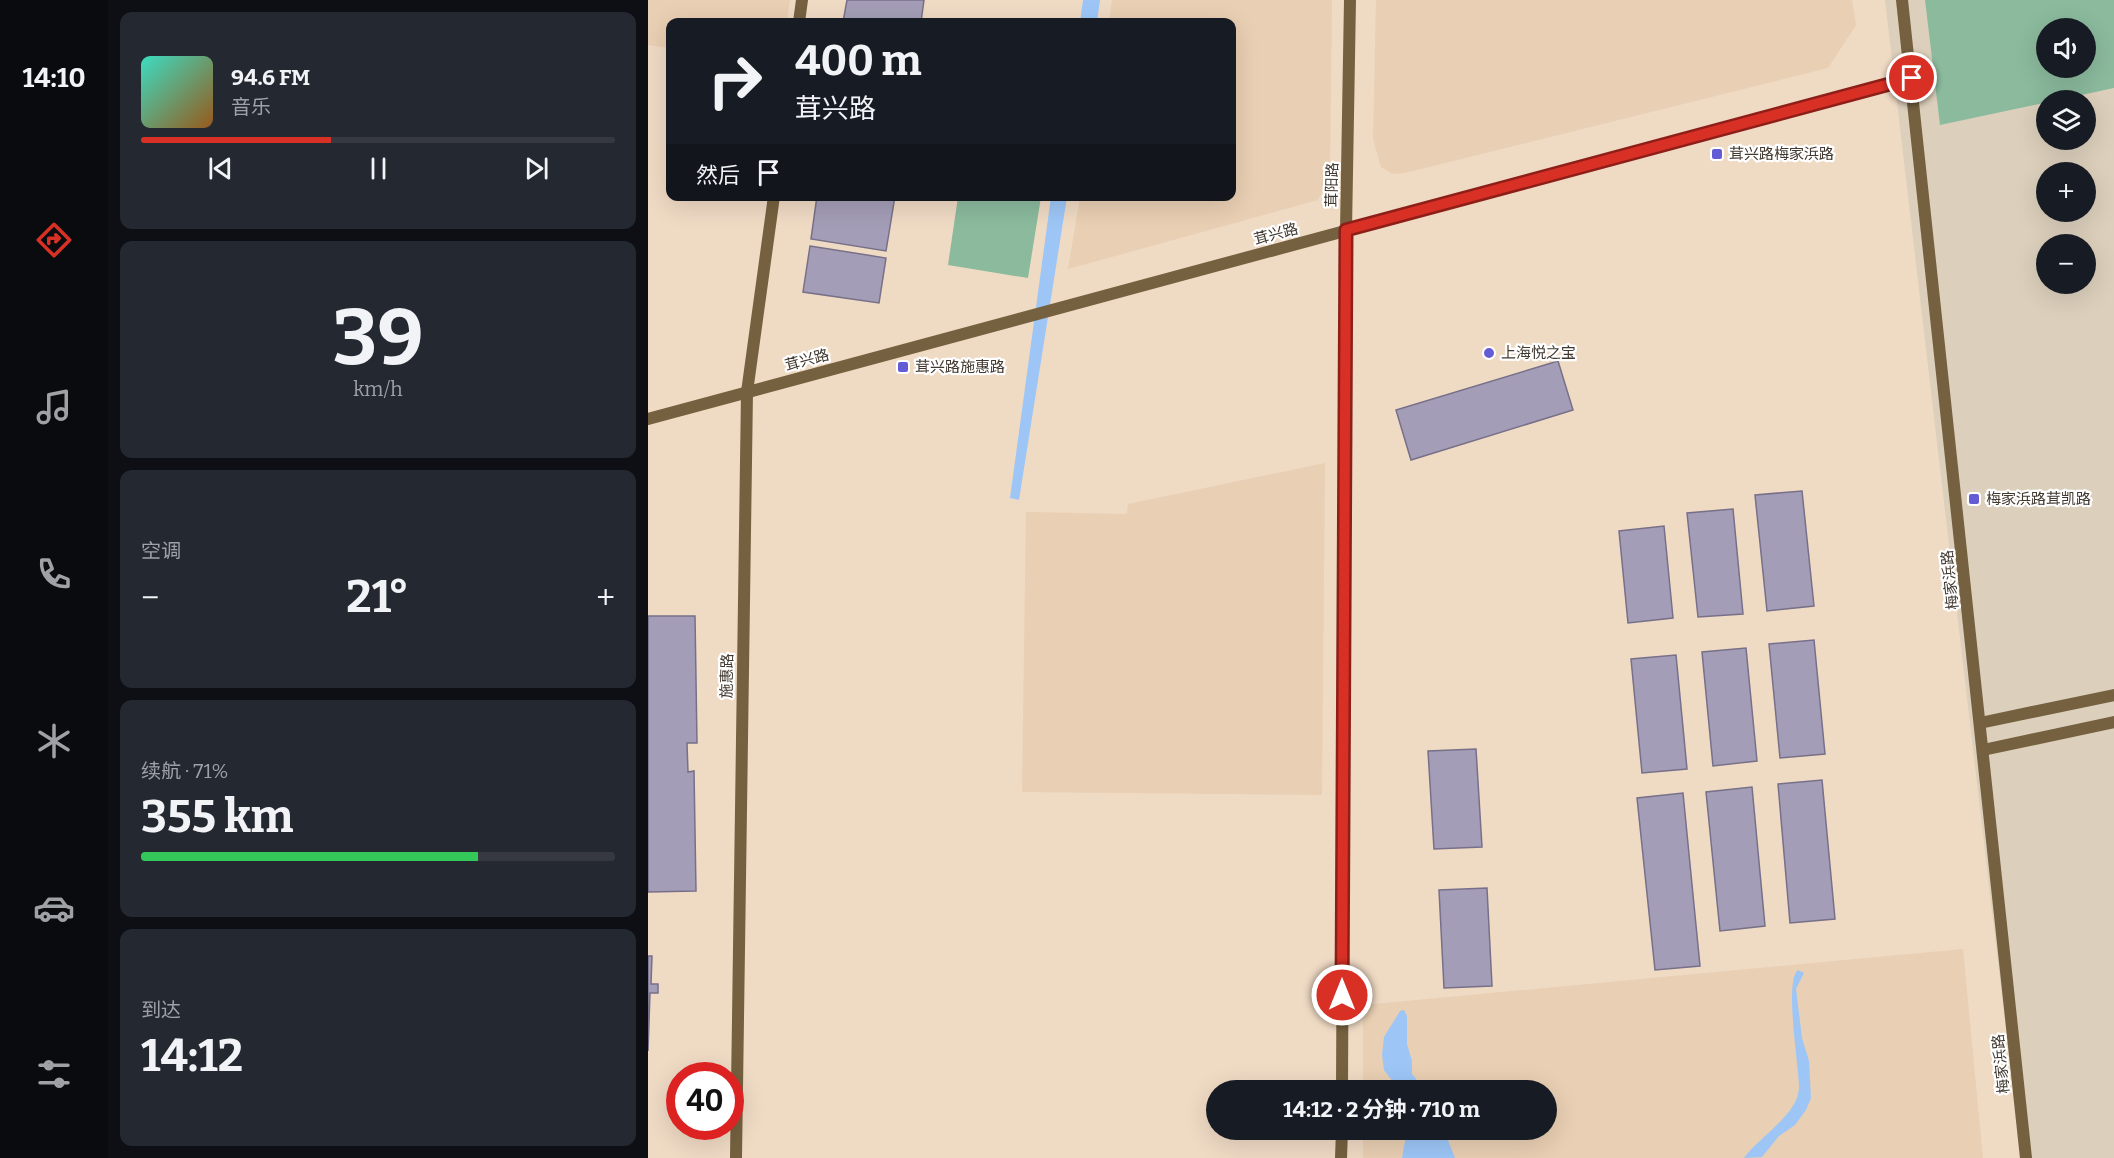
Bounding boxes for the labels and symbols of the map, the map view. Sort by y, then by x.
pin [1886,52,1937,103]
place label: 茸兴路梅家浜路 [1729,145,1834,163]
marker: 茸兴路梅家浜路 [1710,147,1724,161]
street label: 茸阳路 [1323,162,1341,208]
street label: 茸兴路 [1252,219,1300,249]
place label: 上海悦之宝 [1501,344,1576,362]
street label: 茸兴路 [783,345,831,375]
marker: 上海悦之宝 [1482,346,1496,360]
place label: 茸兴路施惠路 [915,358,1005,376]
marker: 茸兴路施惠路 [896,360,910,374]
place label: 梅家浜路茸凯路 [1986,490,2091,508]
marker: 梅家浜路茸凯路 [1967,492,1981,506]
street label: 梅家浜路 [1938,549,1962,611]
street label: 施惠路 [718,653,736,699]
position arrow [1310,963,1374,1027]
street label: 梅家浜路 [1989,1033,2013,1095]
speed limit sign: 40 [666,1062,744,1140]

